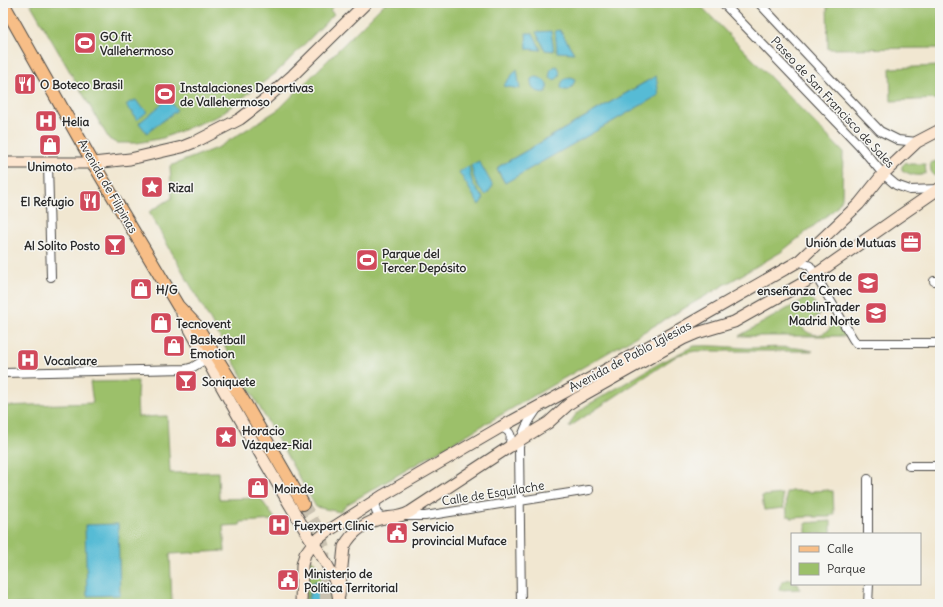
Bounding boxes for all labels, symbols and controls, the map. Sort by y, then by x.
place label: GO fit Vallehermoso [100,29,174,58]
sports icon: GO fit Vallehermoso [72,30,98,56]
street label: Paseo de San Francisco de Sales [768,33,898,171]
restaurant icon: O Boteco Brasil [12,71,38,97]
place label: O Boteco Brasil [40,77,123,92]
place label: Instalaciones Deportivas de Vallehermoso [180,80,314,109]
sports icon: Instalaciones Deportivas de Vallehermoso [152,81,178,107]
hospital icon: Helia [33,108,59,134]
place label: Helia [62,114,89,129]
shop icon: Unimoto [37,132,63,158]
street label: Avenida de Filipinas [75,136,141,236]
place label: Unimoto [27,159,73,174]
place icon: Rizal [139,174,165,200]
place label: Rizal [168,180,194,195]
restaurant icon: El Refugio [77,188,103,214]
place label: El Refugio [21,194,74,210]
office icon: Unión de Mutuas [898,229,924,255]
bar icon: Al Solito Posto [102,232,128,258]
place label: Unión de Mutuas [805,235,897,250]
place label: Al Solito Posto [24,238,100,253]
place label: Parque del Tercer Depósito [382,246,467,276]
sports icon: Parque del Tercer Depósito [354,247,380,273]
place label: Centro de enseñanza Cenec [757,269,853,298]
school or university icon: Centro de enseñanza Cenec [855,270,881,296]
shop icon: H/G [128,276,154,302]
place label: H/G [156,282,178,297]
place label: GoblinTrader Madrid Norte [789,299,861,328]
school or university icon: GoblinTrader Madrid Norte [863,300,889,326]
shop icon: Tecnovent [148,310,174,336]
place label: Tecnovent [176,316,232,331]
street label: Avenida de Pablo Iglesias [566,317,694,395]
place label: Basketball Emotion [190,332,246,361]
shop icon: Basketball Emotion [161,333,187,359]
hospital icon: Vocalcare [15,347,41,373]
place label: Vocalcare [44,353,98,368]
bar icon: Soniquete [173,368,199,394]
place label: Soniquete [202,374,256,390]
place label: Horacio Vázquez-Rial [242,423,312,453]
place icon: Horacio Vázquez-Rial [213,424,239,450]
shop icon: Moinde [245,475,271,501]
street label: Calle de Esquilache [441,477,545,509]
place label: Moinde [274,481,314,496]
hospital icon: Fuexpert Clinic [266,512,292,538]
place label: Fuexpert Clinic [294,518,374,534]
place label: Servicio provincial Muface [412,519,507,549]
public building icon: Servicio provincial Muface [384,520,410,546]
legend [791,533,921,585]
text: Calle [827,541,854,556]
text: Parque [827,561,866,576]
place label: Ministerio de Política Territorial [304,566,398,595]
public building icon: Ministerio de Política Territorial [275,567,301,593]

